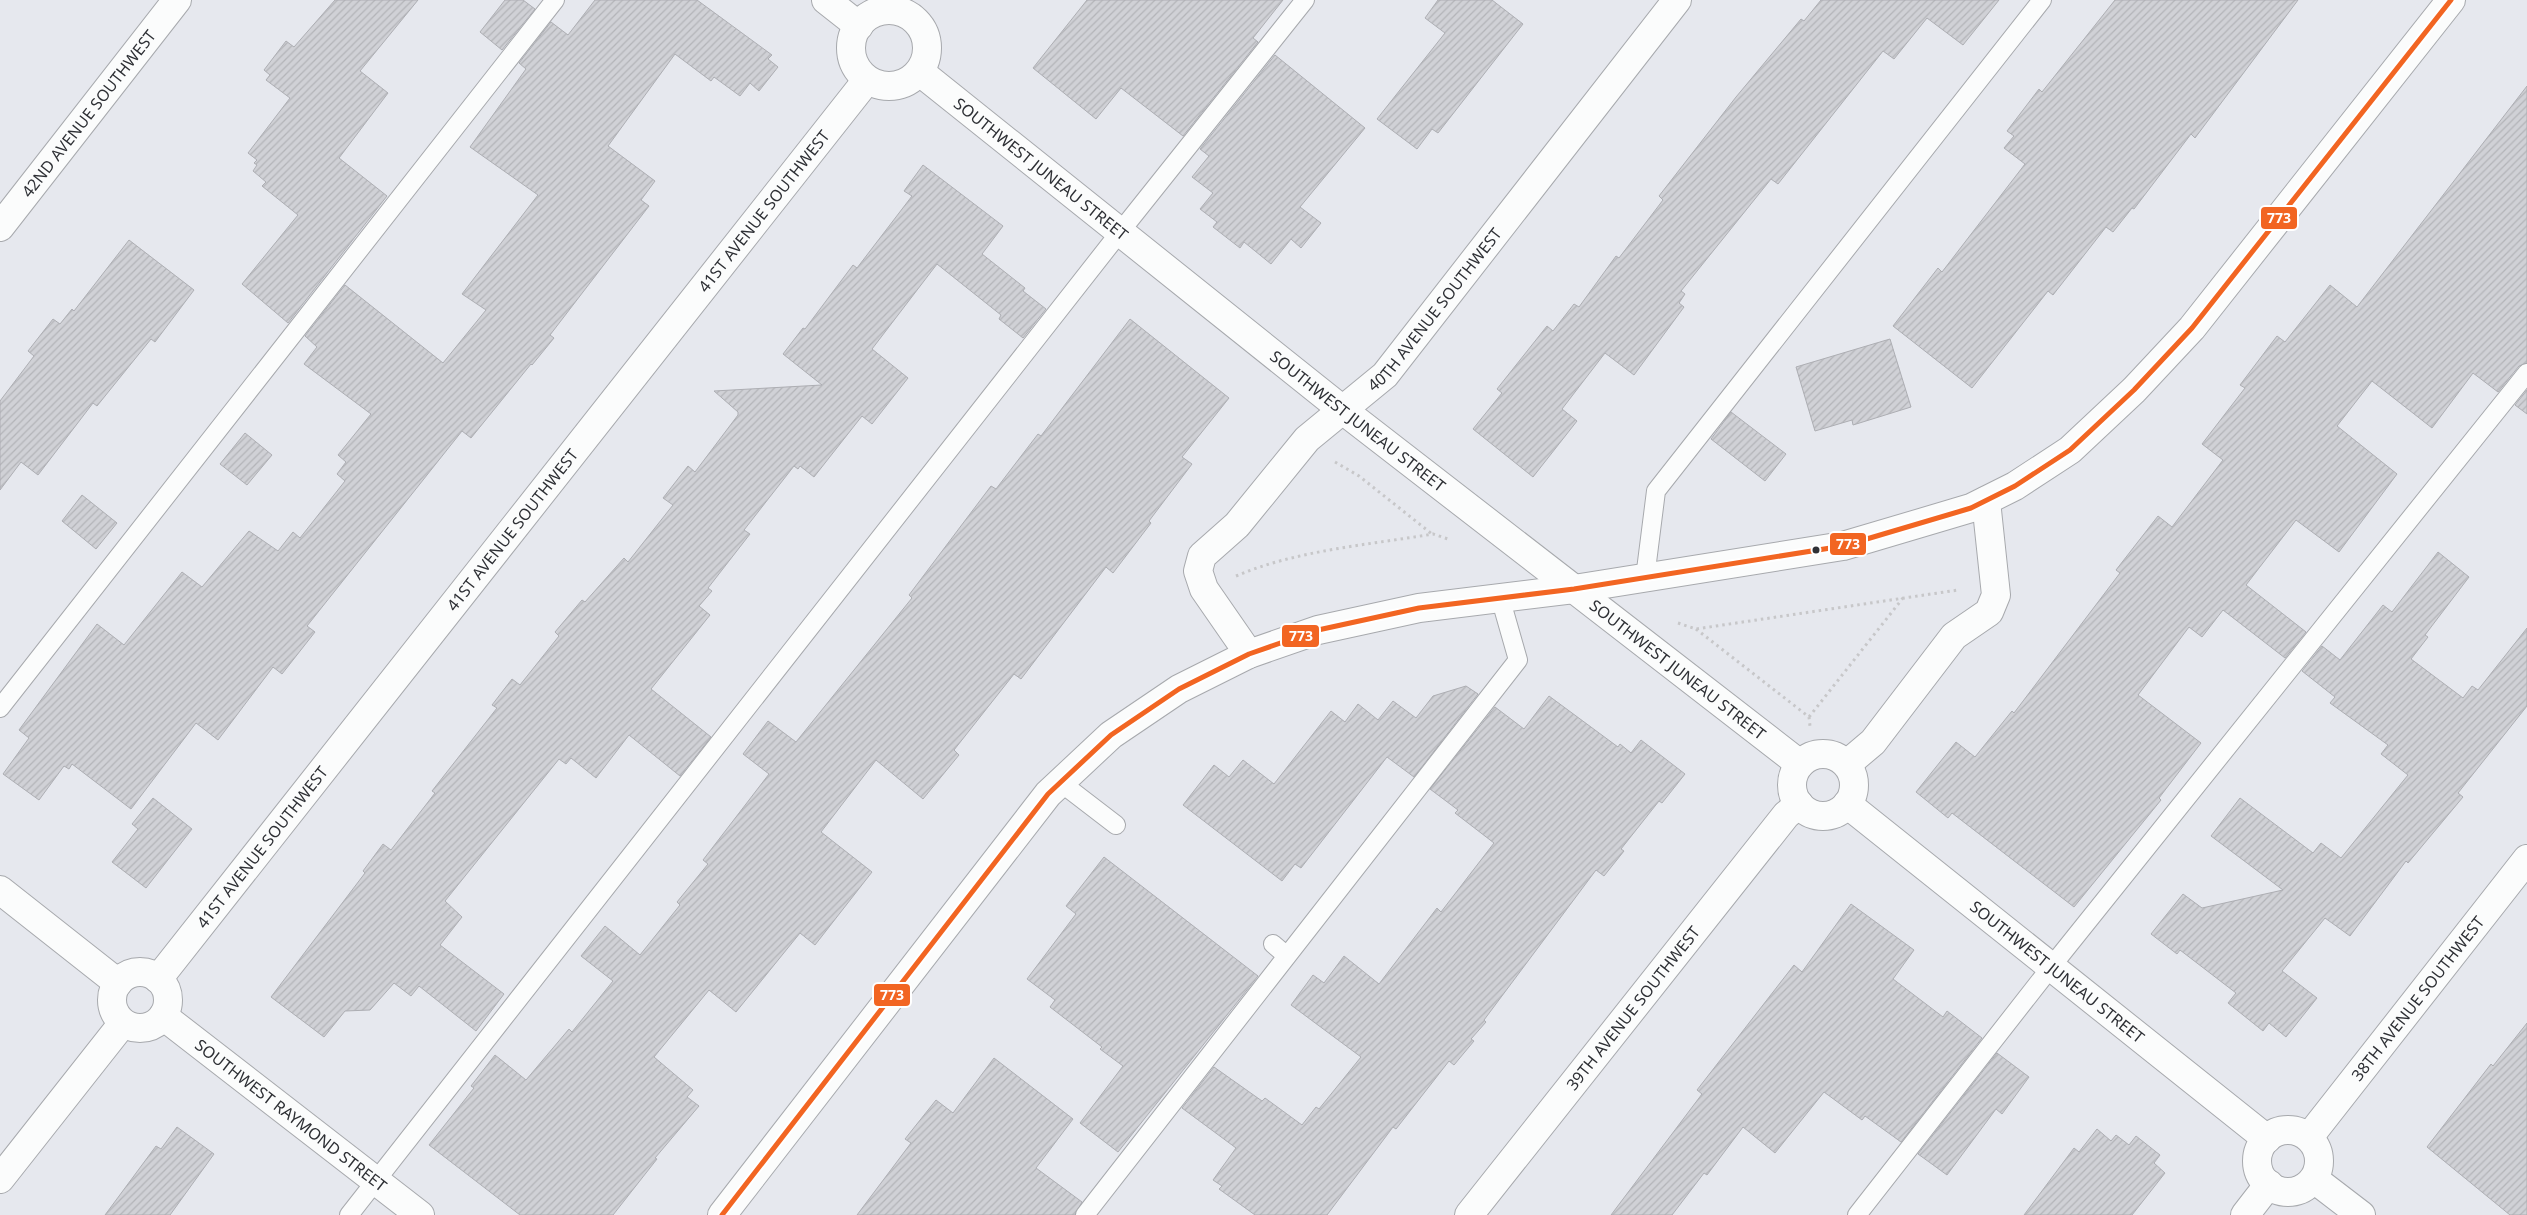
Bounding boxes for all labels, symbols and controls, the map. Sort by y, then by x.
street label: 42ND AVENUE SOUTHWEST [16,25,161,202]
street label: SOUTHWEST JUNEAU STREET [949,92,1133,245]
street label: 41ST AVENUE SOUTHWEST [693,125,834,297]
line badge: 773 [2260,206,2298,230]
text: 773 [2267,208,2291,227]
street label: 40TH AVENUE SOUTHWEST [1363,223,1507,396]
street label: SOUTHWEST JUNEAU STREET [1266,345,1450,497]
street label: 41ST AVENUE SOUTHWEST [441,444,583,615]
line badge: 773 [1829,532,1867,556]
text: 773 [1836,534,1860,553]
unlabelled marker [1811,545,1821,555]
street label: SOUTHWEST JUNEAU STREET [1585,594,1770,745]
line badge: 773 [1281,624,1320,648]
text: 773 [1289,626,1313,645]
street label: 41ST AVENUE SOUTHWEST [191,761,333,933]
street label: SOUTHWEST JUNEAU STREET [1966,895,2149,1048]
street label: 38TH AVENUE SOUTHWEST [2346,912,2489,1085]
street label: 39TH AVENUE SOUTHWEST [1561,921,1705,1095]
line badge: 773 [873,983,911,1007]
text: 773 [880,985,904,1004]
street label: SOUTHWEST RAYMOND STREET [191,1034,392,1197]

